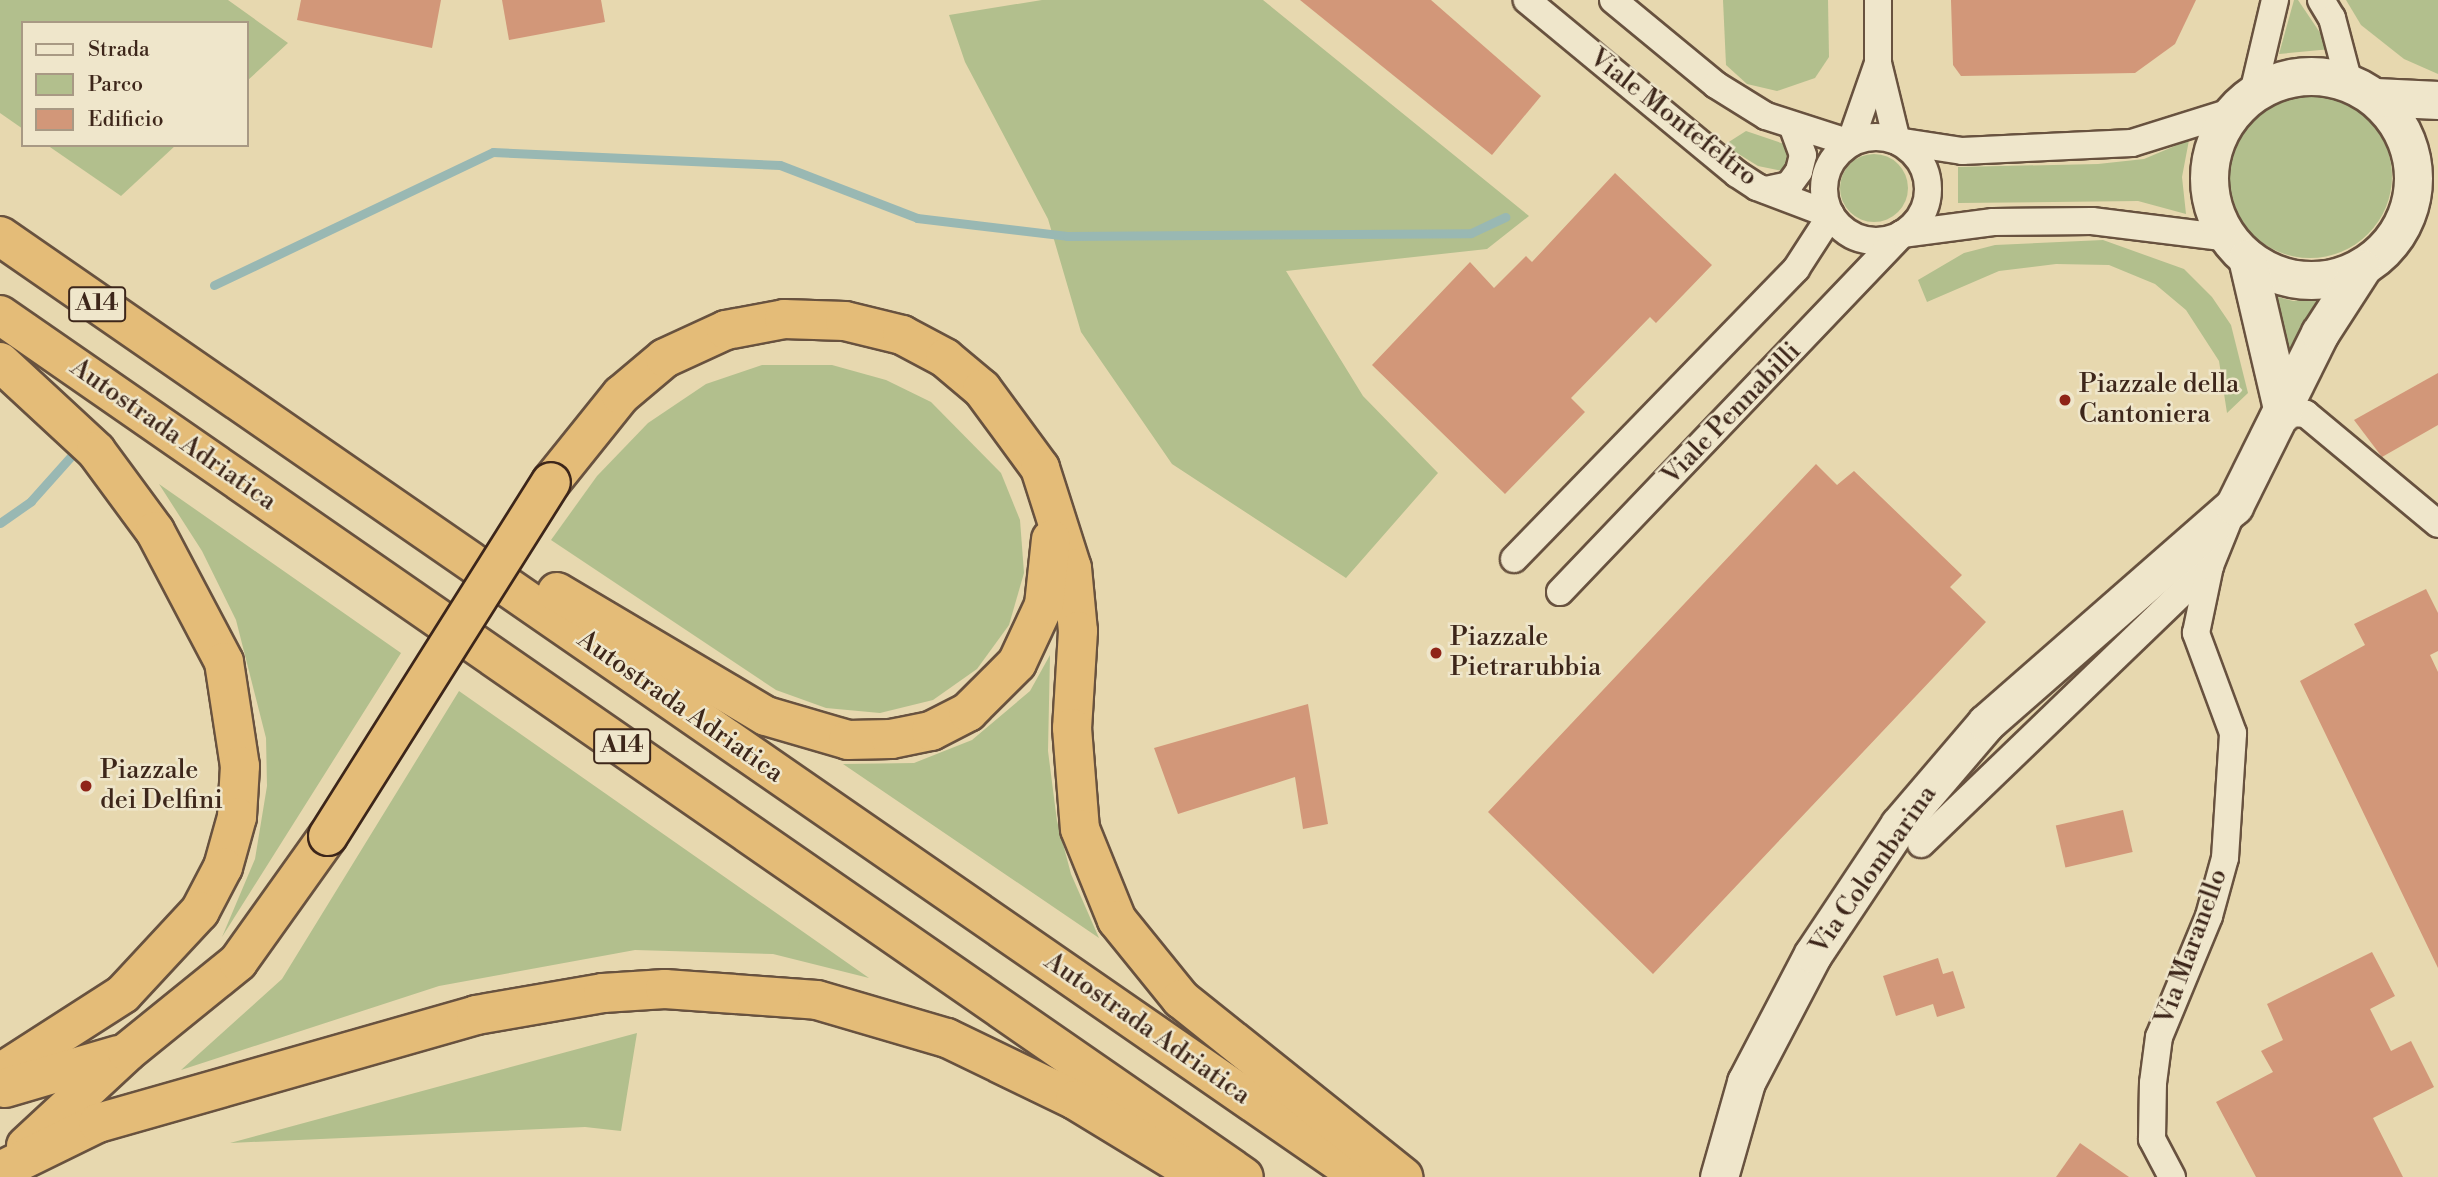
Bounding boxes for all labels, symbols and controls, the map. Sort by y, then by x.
legend [21,21,248,147]
text: Strada [88,37,150,63]
street label: Viale Montefeltro [1583,43,1763,193]
text: Parco [88,72,143,98]
text: Edificio [88,107,164,133]
road number: A14 [67,284,127,324]
street label: Viale Pennabilli [1656,336,1808,492]
street label: Autostrada Adriatica [64,352,282,518]
place label: Piazzale della Cantoniera [2079,369,2239,430]
marker: Piazzale della Cantoniera [2057,392,2073,408]
place label: Piazzale Pietrarubbia [1450,622,1601,684]
street label: Autostrada Adriatica [571,624,789,790]
marker: Piazzale Pietrarubbia [1428,645,1444,661]
road number: A14 [592,726,652,766]
place label: Piazzale dei Delfini [100,755,223,816]
marker: Piazzale dei Delfini [78,778,94,794]
street label: Via Colombarina [1804,780,1944,960]
street label: Via Maranello [2149,865,2235,1029]
street label: Autostrada Adriatica [1038,946,1256,1112]

